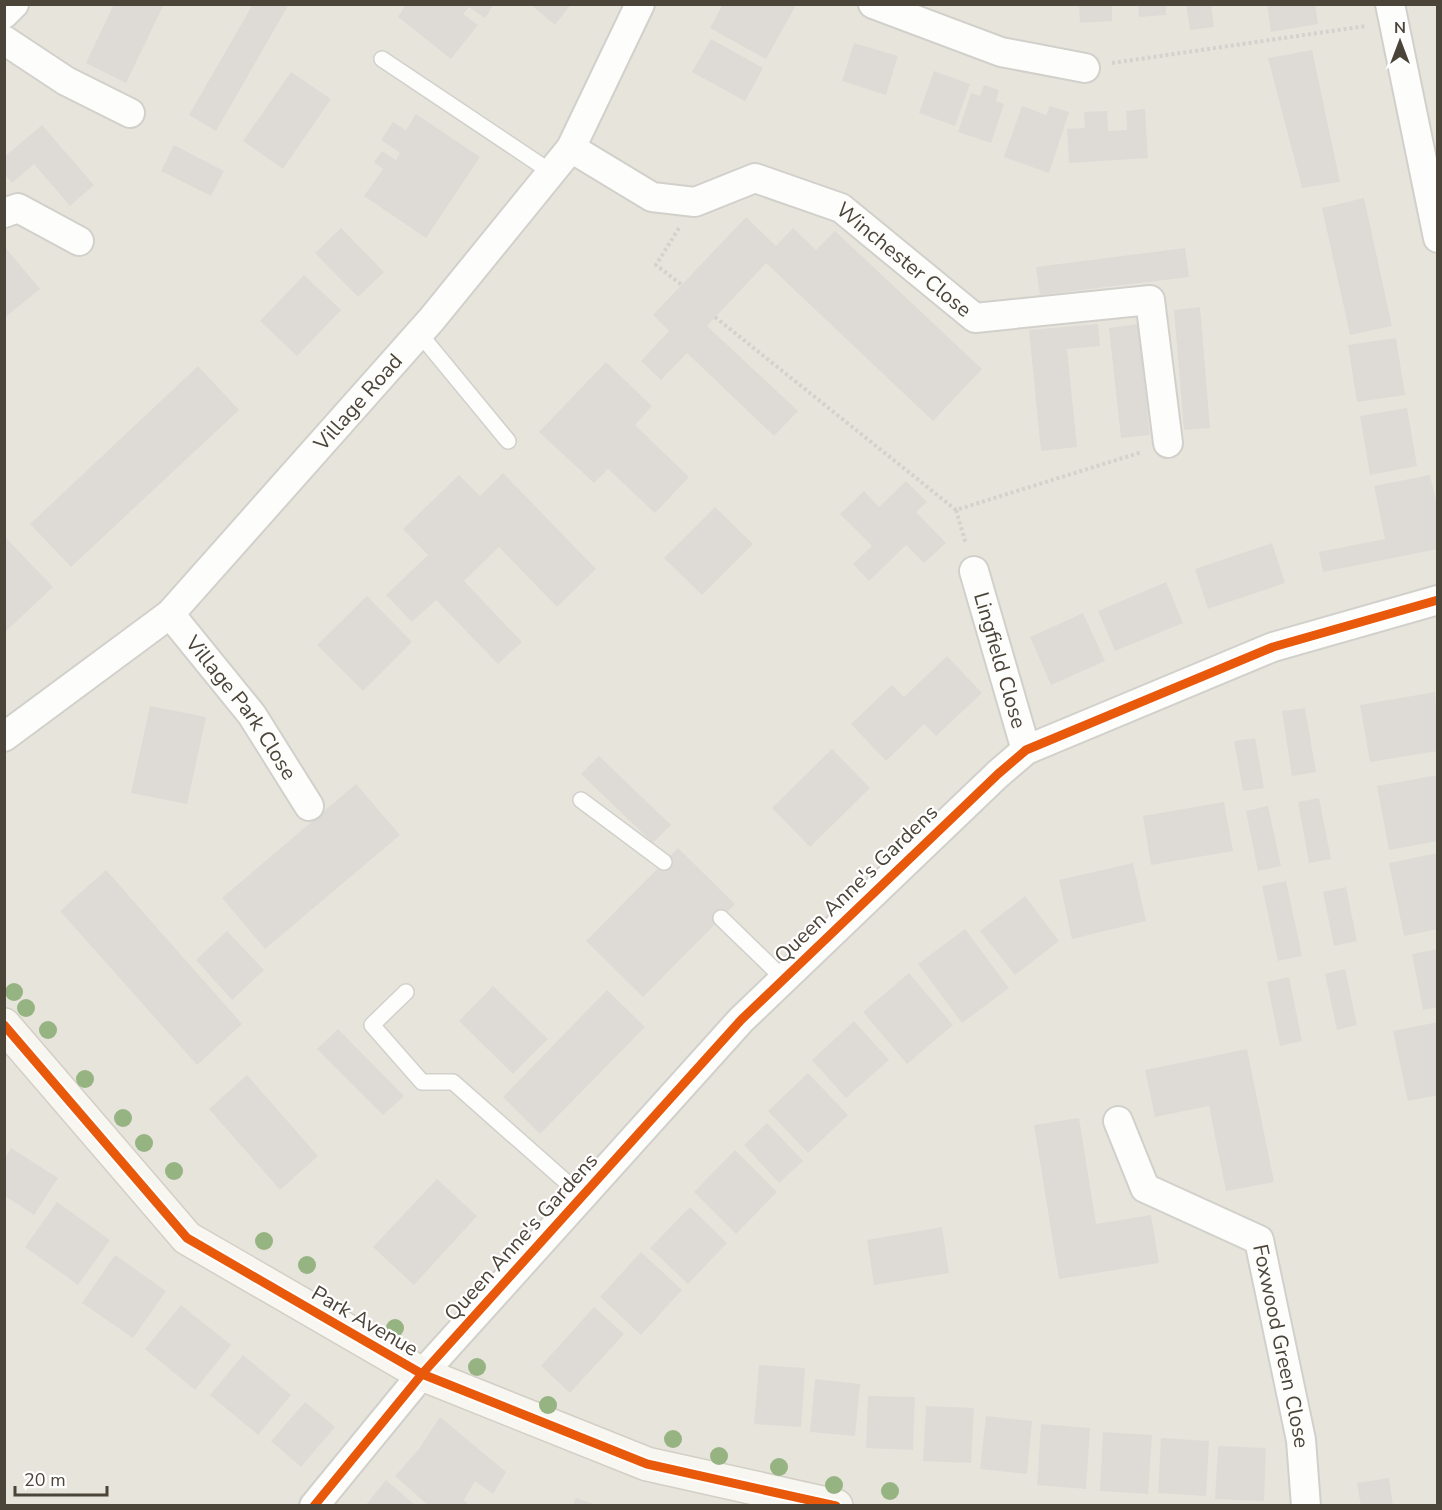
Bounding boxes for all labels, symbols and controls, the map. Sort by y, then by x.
north arrow [1370,12,1430,72]
text: N [1394,17,1406,39]
street label: Winchester Close [830,196,977,324]
street label: Village Road [307,348,409,457]
street label: Lingfield Close [967,589,1033,732]
street label: Village Park Close [179,629,303,785]
street label: Queen Anne's Gardens [768,798,944,970]
street label: Queen Anne's Gardens [438,1147,604,1327]
street label: Foxwood Green Close [1246,1242,1316,1449]
street label: Park Avenue [307,1279,423,1363]
scale bar [15,1459,106,1497]
text: 20 m [24,1468,66,1492]

